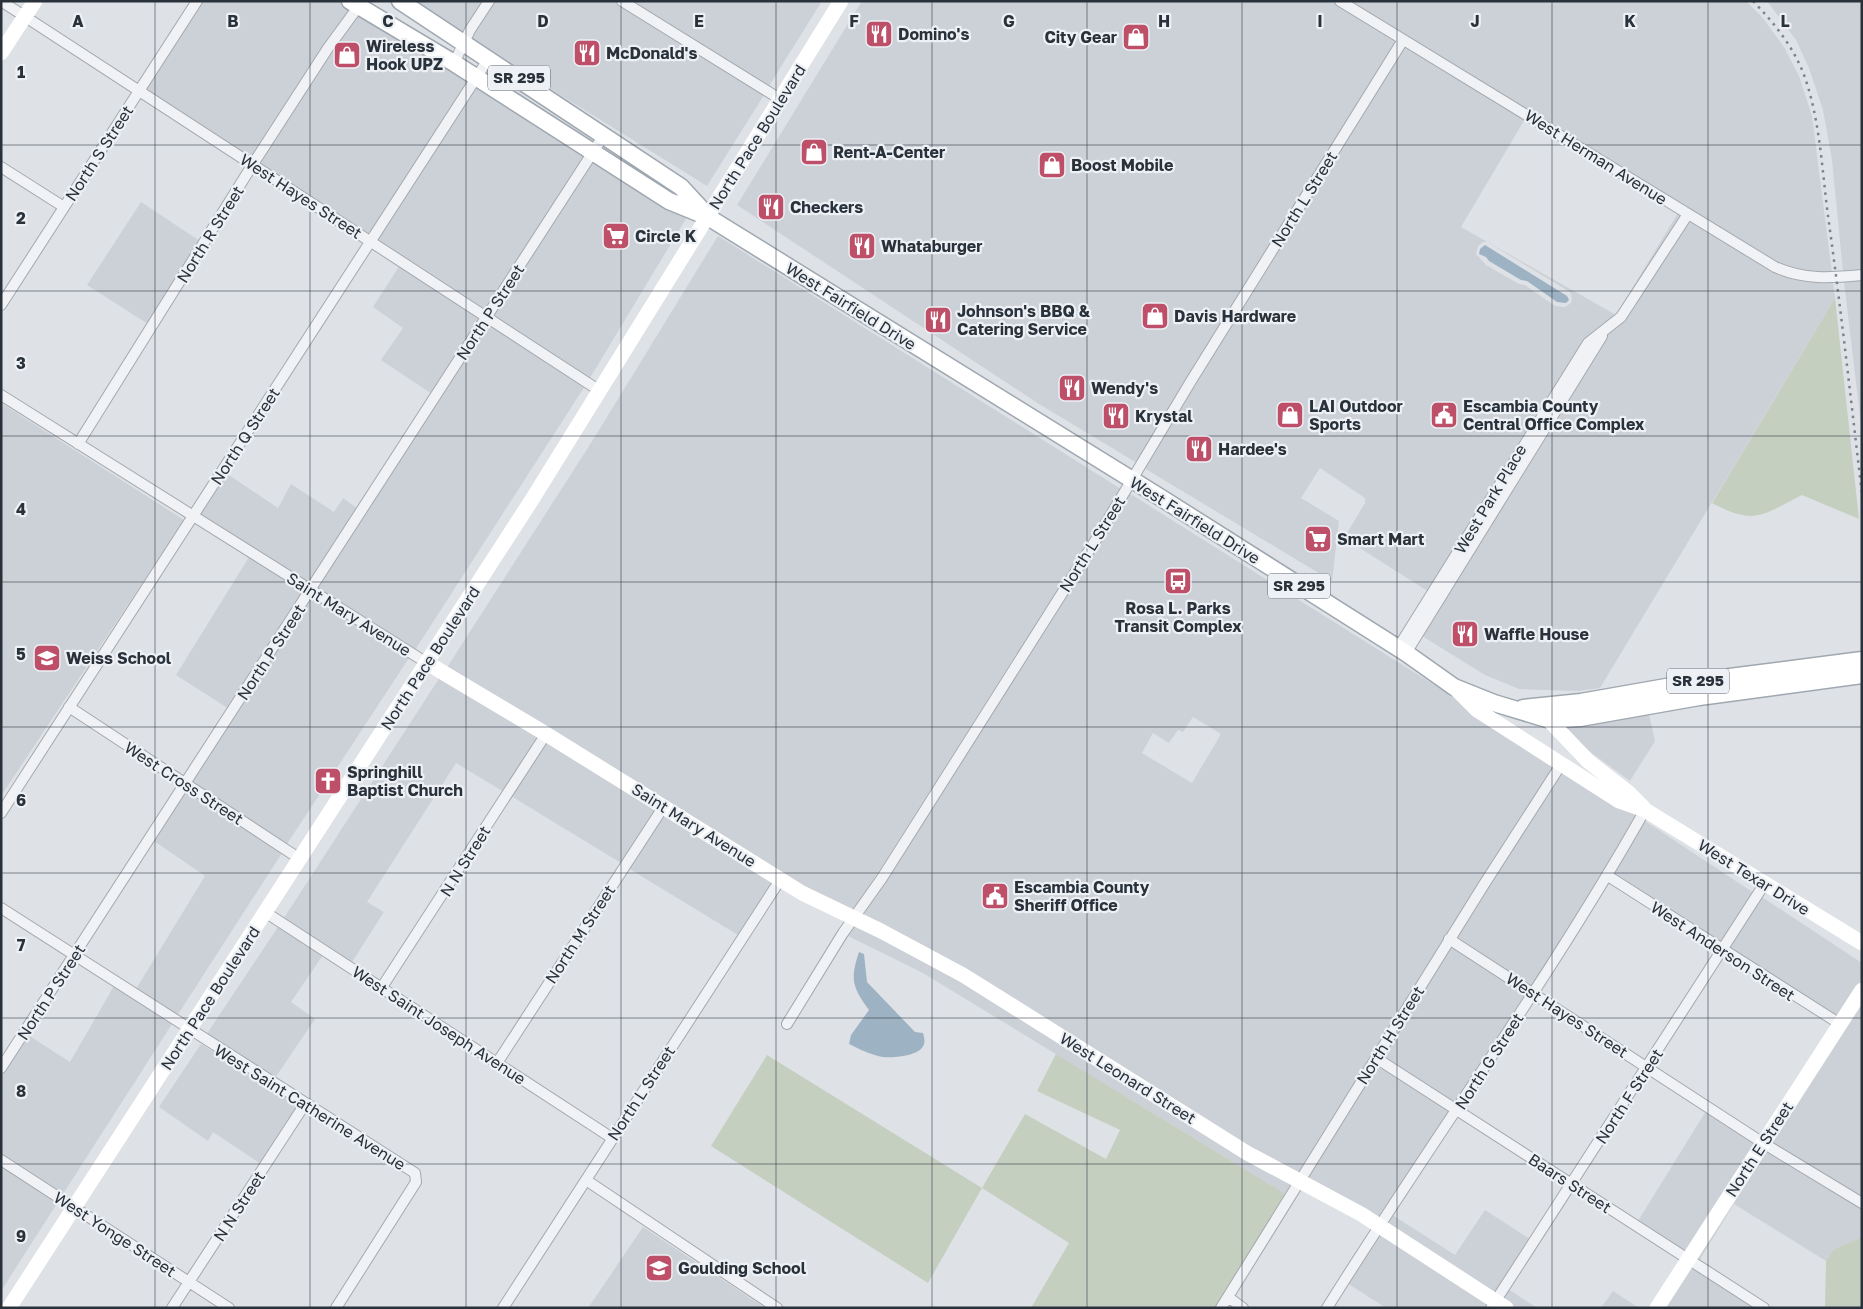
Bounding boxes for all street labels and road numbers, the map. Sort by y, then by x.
street label: North Pace Boulevard [704,61,810,213]
road number: SR 295 [488,66,550,90]
street label: North S Street [61,101,137,205]
street label: West Herman Avenue [1521,105,1671,209]
street label: North L Street [1267,147,1341,251]
street label: West Hayes Street [236,149,366,243]
street label: North R Street [172,182,248,286]
street label: West Fairfield Drive [782,258,920,354]
street label: North P Street [452,260,528,364]
street label: North Q Street [206,384,284,488]
street label: West Park Place [1449,441,1531,557]
street label: West Fairfield Drive [1126,472,1264,568]
street label: North L Street [1055,492,1129,596]
street label: Saint Mary Avenue [283,568,415,660]
road number: SR 295 [1268,574,1330,598]
street label: North Pace Boulevard [376,582,484,734]
street label: North P Street [233,600,309,704]
road number: SR 295 [1667,668,1729,694]
street label: West Cross Street [121,737,247,829]
street label: Saint Mary Avenue [628,779,760,871]
street label: N N Street [435,822,495,900]
street label: West Texar Drive [1694,835,1814,919]
street label: North M Street [541,881,619,987]
street label: West Anderson Street [1647,897,1799,1005]
street label: North Pace Boulevard [156,922,264,1074]
street label: North P Street [13,940,89,1044]
street label: West Saint Joseph Avenue [348,961,530,1089]
street label: West Hayes Street [1502,968,1632,1062]
street label: North H Street [1352,982,1428,1088]
street label: North G Street [1450,1009,1528,1113]
street label: West Leonard Street [1056,1028,1200,1128]
street label: West Saint Catherine Avenue [211,1040,409,1174]
street label: North L Street [603,1042,679,1144]
street label: North F Street [1591,1045,1667,1147]
street label: North E Street [1721,1098,1797,1200]
street label: Baars Street [1525,1149,1615,1217]
street label: N N Street [209,1167,269,1245]
street label: West Yonge Street [50,1187,180,1281]

